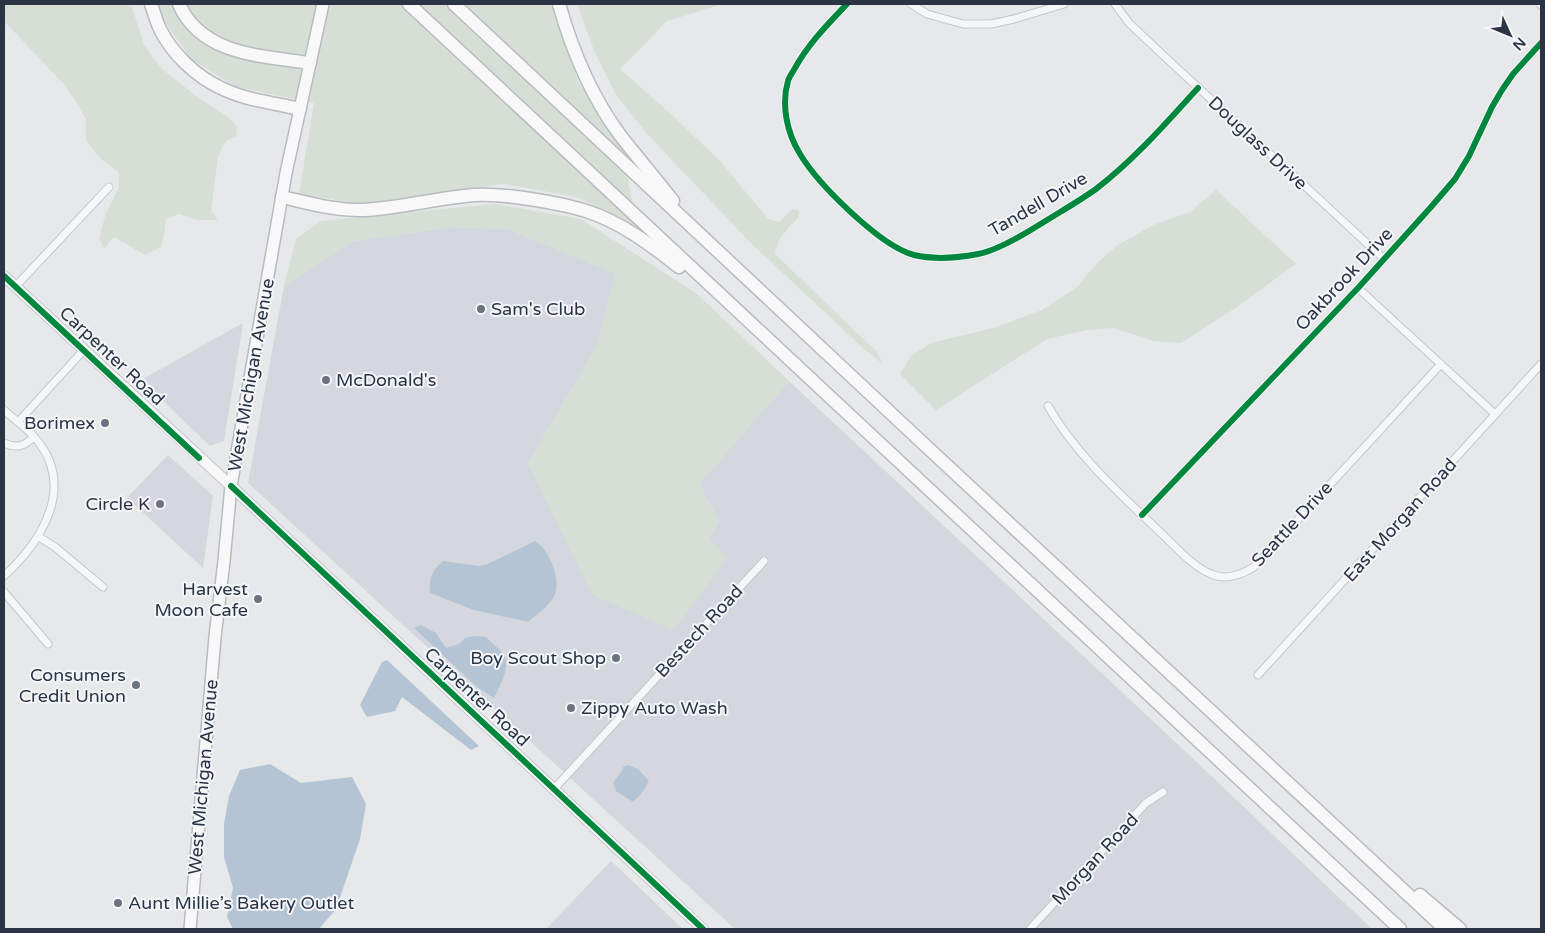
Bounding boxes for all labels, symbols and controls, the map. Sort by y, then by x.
north arrow [1485,10,1535,60]
text: N [1509,34,1529,54]
street label: Douglass Drive [1204,92,1312,194]
street label: Tandell Drive [985,167,1091,241]
street label: Oakbrook Drive [1291,223,1397,335]
street label: West Michigan Avenue [223,277,279,473]
place label: Sam's Club [491,298,585,320]
street label: Carpenter Road [55,302,169,410]
marker: Sam's Club [475,303,487,315]
place label: McDonald's [336,369,436,391]
marker: McDonald's [320,374,332,386]
place label: Borimex [24,412,95,434]
marker: Borimex [99,417,111,429]
street label: East Morgan Road [1339,454,1461,586]
street label: Seattle Drive [1247,477,1337,571]
place label: Circle K [85,493,150,515]
marker: Circle K [154,498,166,510]
place label: Harvest Moon Cafe [154,578,248,621]
street label: Bestech Road [651,580,747,682]
marker: Harvest Moon Cafe [252,593,264,605]
street label: Carpenter Road [420,643,534,751]
place label: Boy Scout Shop [470,647,606,669]
marker: Boy Scout Shop [610,652,622,664]
place label: Consumers Credit Union [19,664,126,707]
street label: West Michigan Avenue [184,678,222,876]
marker: Consumers Credit Union [130,679,142,691]
place label: Zippy Auto Wash [581,697,728,719]
marker: Zippy Auto Wash [565,702,577,714]
street label: Morgan Road [1047,809,1143,909]
place label: Aunt Millie’s Bakery Outlet [128,892,355,914]
marker: Aunt Millie’s Bakery Outlet [112,897,124,909]

